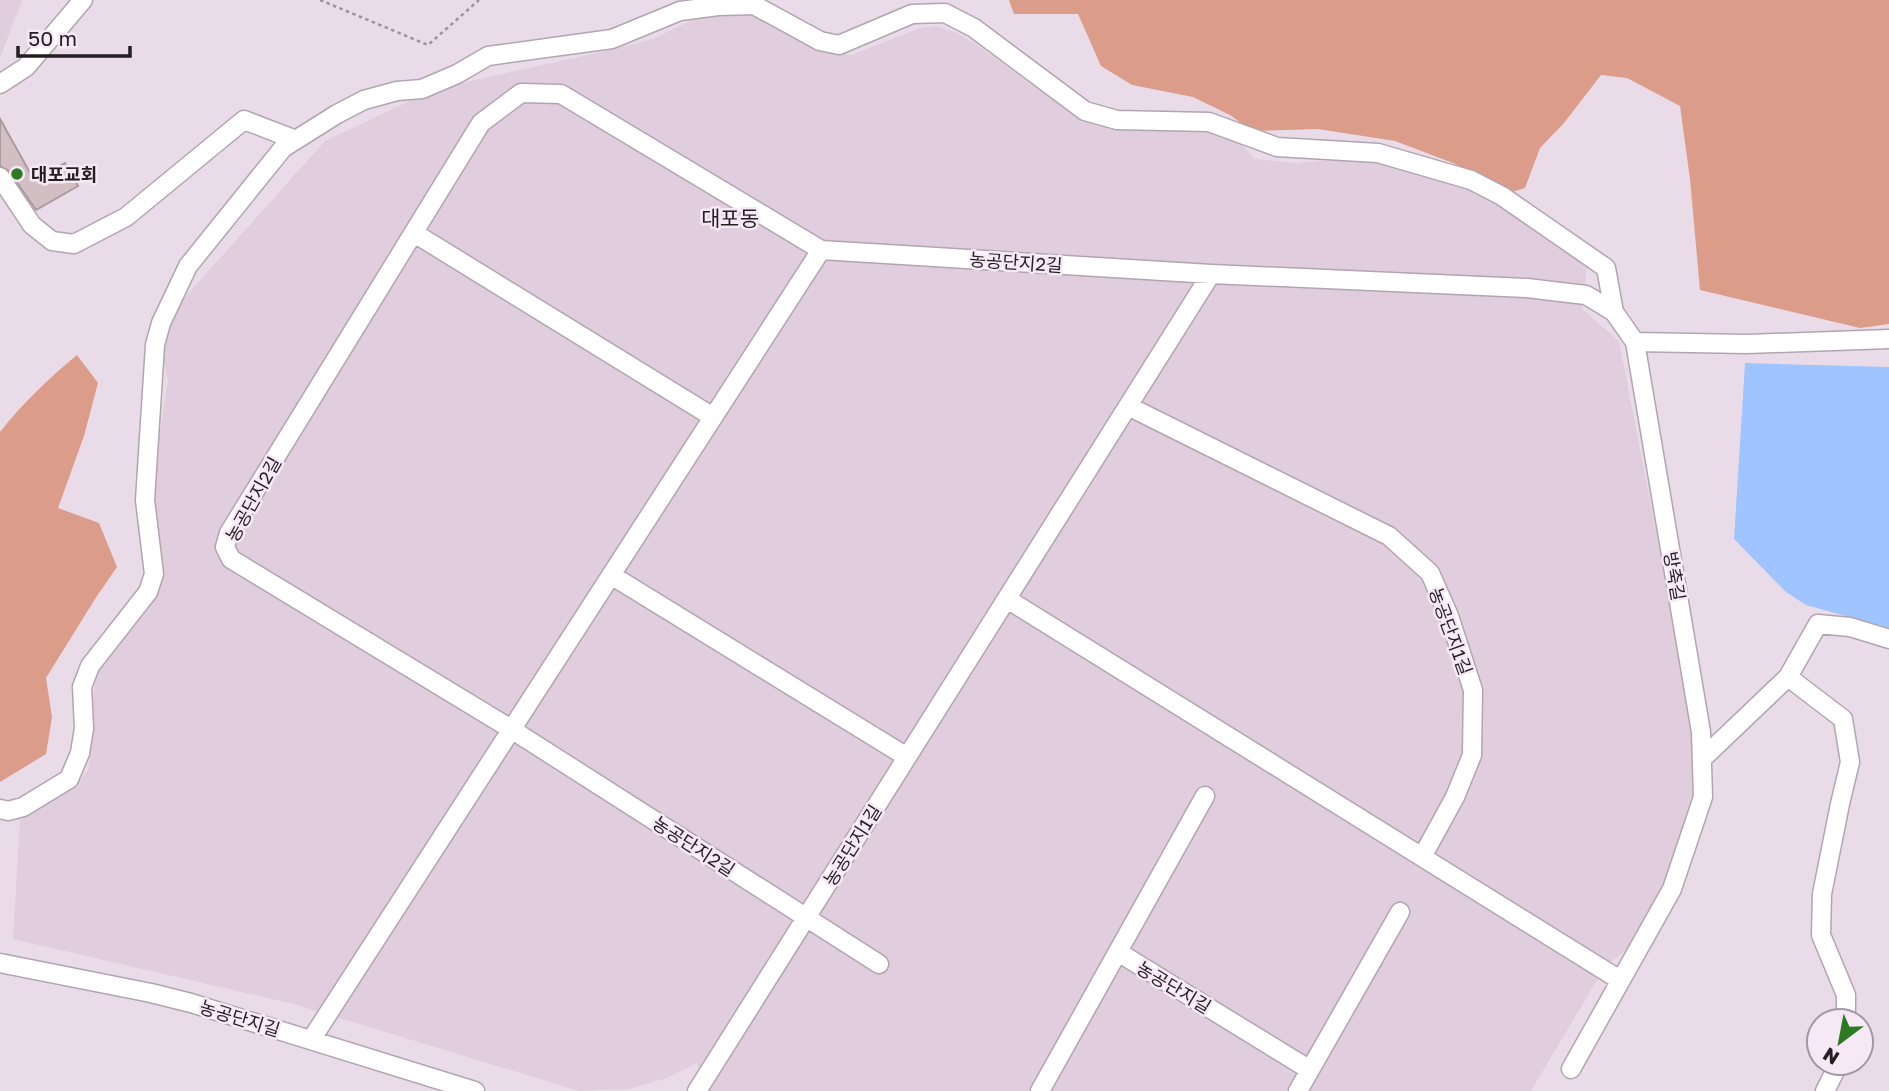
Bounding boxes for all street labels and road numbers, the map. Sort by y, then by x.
street label: 농공단지2길 [969,248,1063,276]
street label: 농공단지2길 [221,453,285,545]
street label: 방축길 [1660,550,1690,602]
street label: 농공단지1길 [1425,584,1477,678]
street label: 농공단지1길 [818,800,886,890]
street label: 농공단지2길 [649,811,739,881]
street label: 농공단지길 [1133,956,1215,1018]
street label: 농공단지길 [197,995,283,1041]

